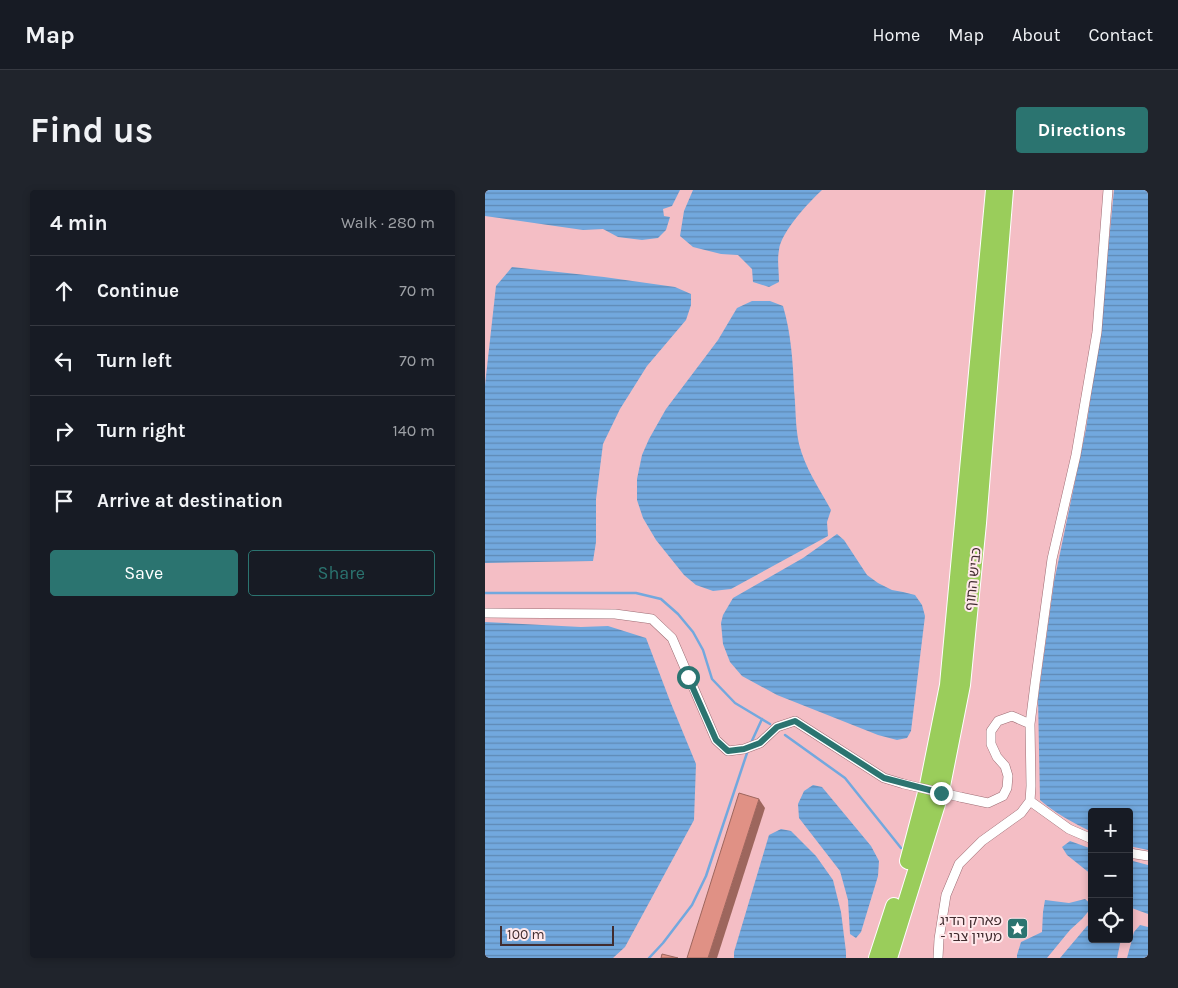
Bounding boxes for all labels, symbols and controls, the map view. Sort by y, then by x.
text: Map [25,21,75,49]
text: Home [872,24,920,46]
text: Map [948,24,984,46]
text: About [1012,24,1061,46]
text: Contact [1089,24,1153,46]
button: Directions [1016,107,1148,153]
text: Find us [30,110,153,151]
text: 4 min [50,211,108,235]
text: Walk · 280 m [341,213,435,232]
icon: ahead [50,277,78,305]
text: Continue [97,280,179,302]
text: 70 m [399,281,435,300]
icon: left [50,347,78,375]
text: Turn left [97,350,172,372]
text: 70 m [399,351,435,370]
icon: right [50,417,78,445]
text: Turn right [97,420,186,442]
text: 140 m [393,421,435,440]
icon: arrive [50,487,78,515]
text: Arrive at destination [97,490,283,512]
street label: כביש החוף [961,546,985,612]
button: Save [50,550,238,596]
button: Share [248,550,435,596]
route start [677,666,700,689]
route end [930,782,953,805]
map controls [1088,808,1133,943]
button: + [1088,808,1133,853]
button: − [1088,853,1133,898]
button: locate [1088,898,1133,943]
place label: פארק הדיג - מעיין צבי [940,912,1002,945]
place icon: פארק הדיג - מעיין צבי [1006,916,1030,940]
scale bar [500,923,614,946]
text: 100 m [507,926,545,943]

